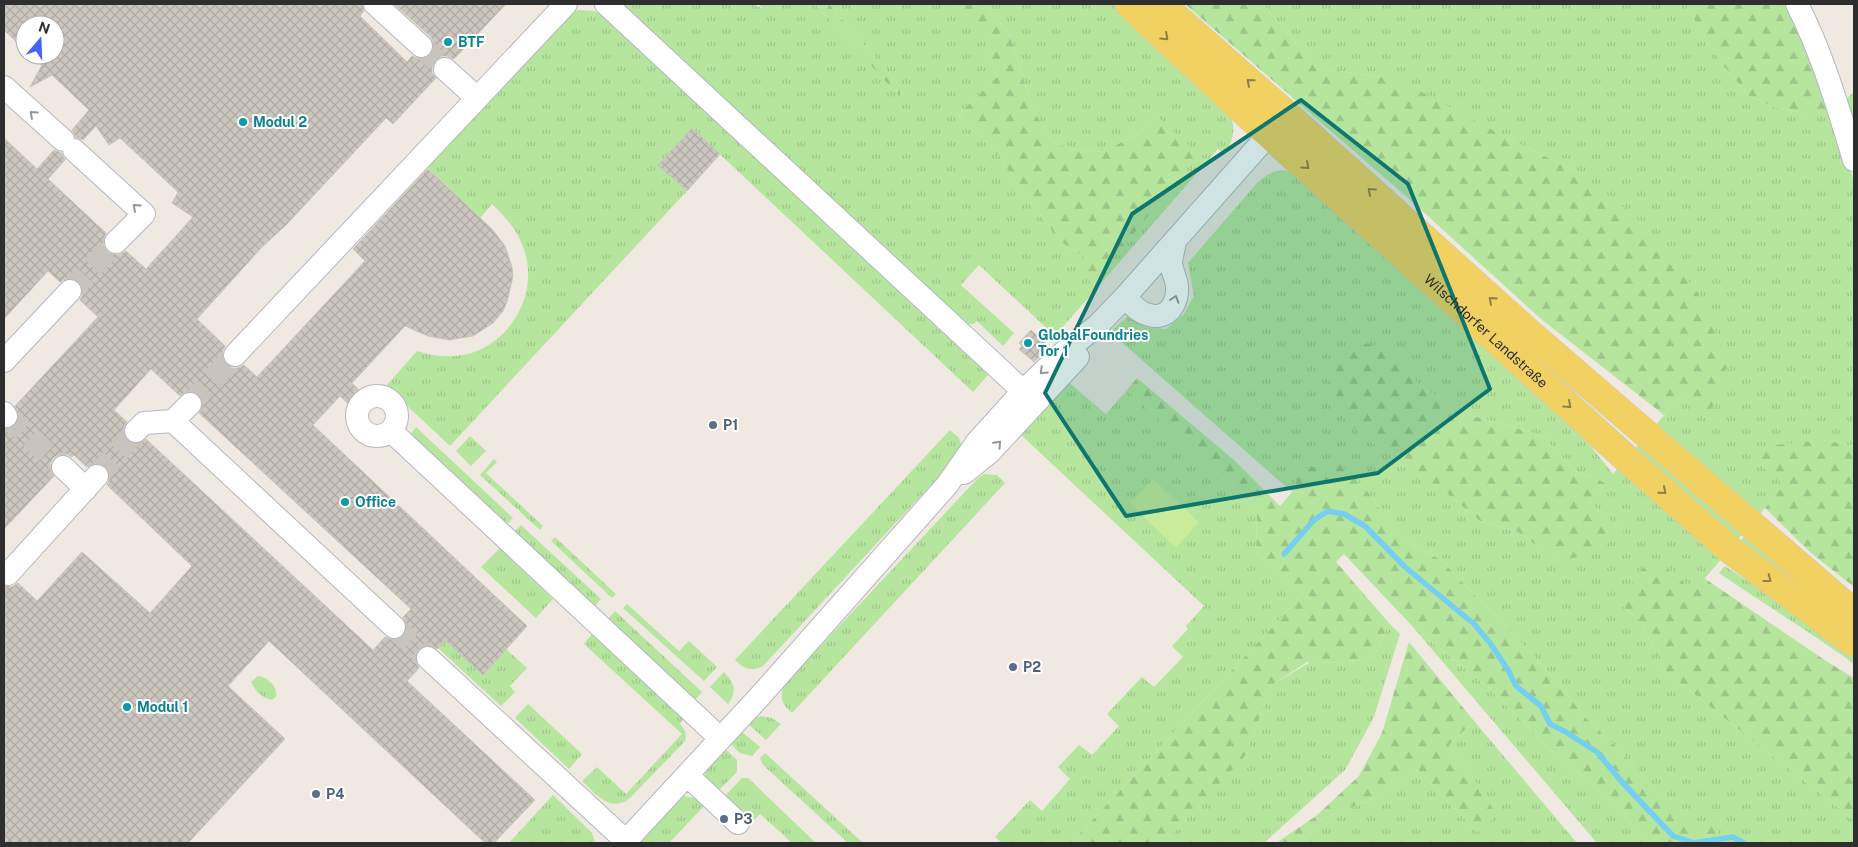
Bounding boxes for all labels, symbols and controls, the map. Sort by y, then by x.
north arrow [15,15,65,65]
text: N [36,18,52,37]
one-way arrow [1159,31,1168,40]
place label: BTF [458,34,485,50]
marker: BTF [442,36,454,48]
one-way arrow [1247,79,1256,88]
one-way arrow [30,110,39,119]
place label: Modul 2 [253,114,307,130]
marker: Modul 2 [237,116,249,128]
one-way arrow [1300,160,1309,169]
one-way arrow [1368,188,1377,197]
one-way arrow [133,204,142,213]
street label: Wilschdorfer Landstraße [1421,271,1551,391]
one-way arrow [1169,295,1179,304]
one-way arrow [1488,297,1497,306]
place label: GlobalFoundries Tor 1 [1038,327,1148,359]
marker: GlobalFoundries Tor 1 [1022,337,1034,349]
one-way arrow [1040,365,1049,374]
one-way arrow [1563,399,1572,408]
place label: P1 [723,417,738,433]
marker: P1 [707,419,719,431]
one-way arrow [992,440,1001,449]
one-way arrow [1658,485,1667,494]
place label: Office [355,494,396,510]
marker: Office [339,496,351,508]
one-way arrow [1762,573,1771,581]
place label: P2 [1023,659,1041,675]
marker: P2 [1007,661,1019,673]
place label: Modul 1 [137,699,188,715]
marker: Modul 1 [121,701,133,713]
place label: P4 [326,786,344,802]
marker: P4 [310,788,322,800]
place label: P3 [734,811,752,827]
marker: P3 [718,813,730,825]

